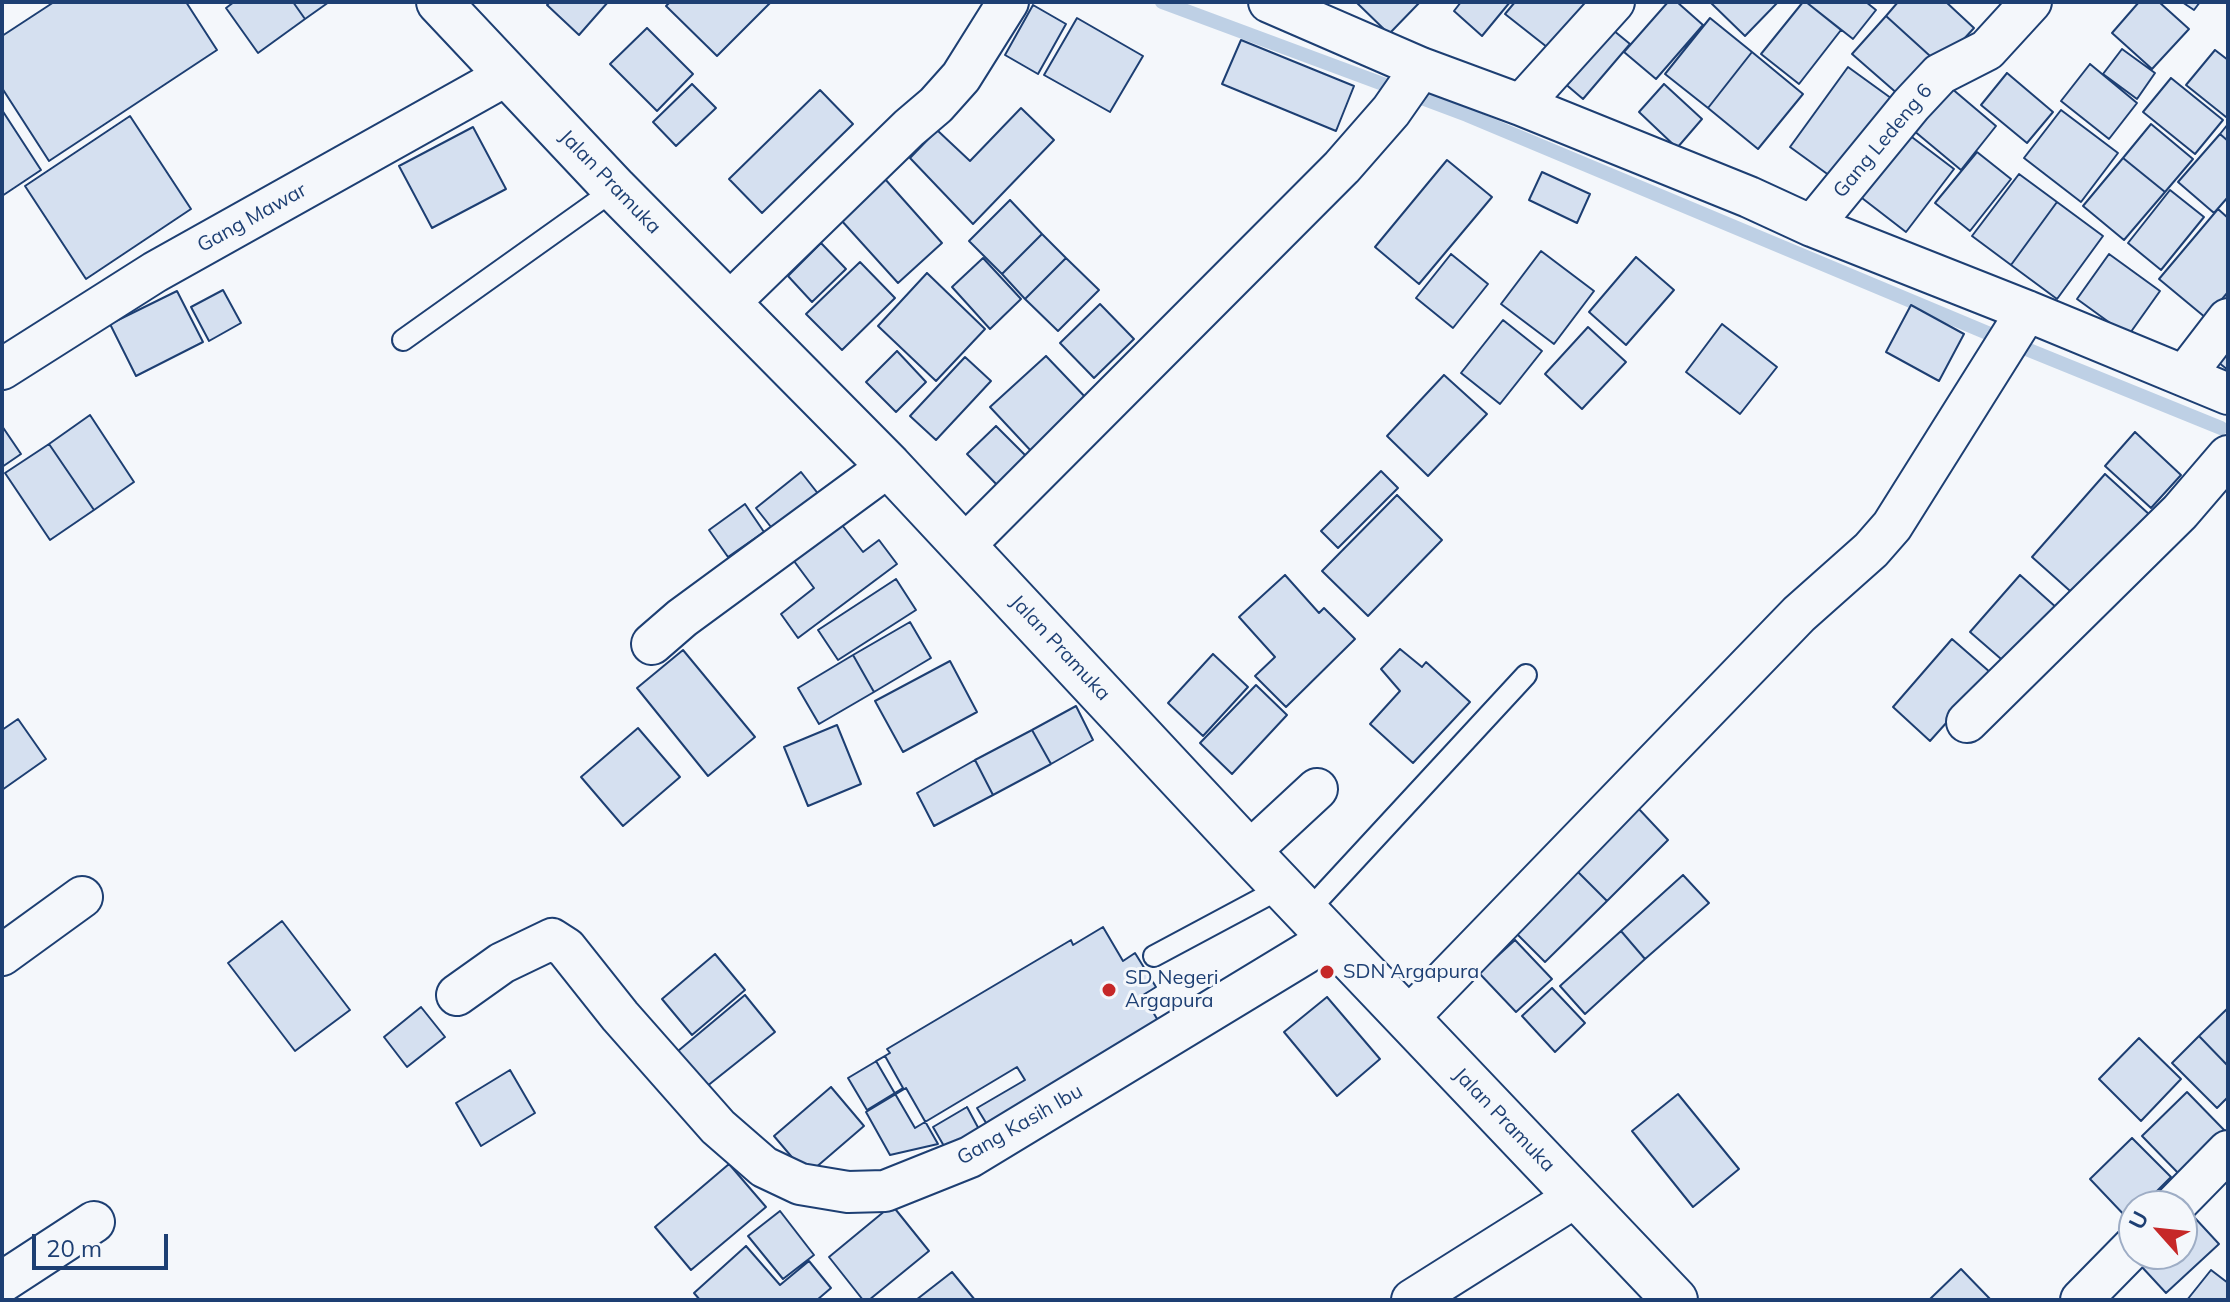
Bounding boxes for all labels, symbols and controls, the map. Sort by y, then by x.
street label: Gang Ledeng 6 [1828,79,1938,203]
street label: Jalan Pramuka [554,125,666,239]
street label: Gang Mawar [193,178,311,258]
street label: Jalan Pramuka [1005,590,1115,706]
place label: SDN Argapura [1343,960,1479,984]
marker: SDN Argapura [1318,963,1336,981]
place label: SD Negeri Argapura [1125,966,1218,1013]
marker: SD Negeri Argapura [1100,981,1118,999]
street label: Jalan Pramuka [1448,1063,1560,1177]
street label: Gang Kasih Ibu [953,1079,1087,1171]
north arrow [2118,1190,2198,1270]
text: U [2122,1206,2155,1234]
scale bar [36,1218,172,1268]
text: 20 m [46,1233,102,1263]

